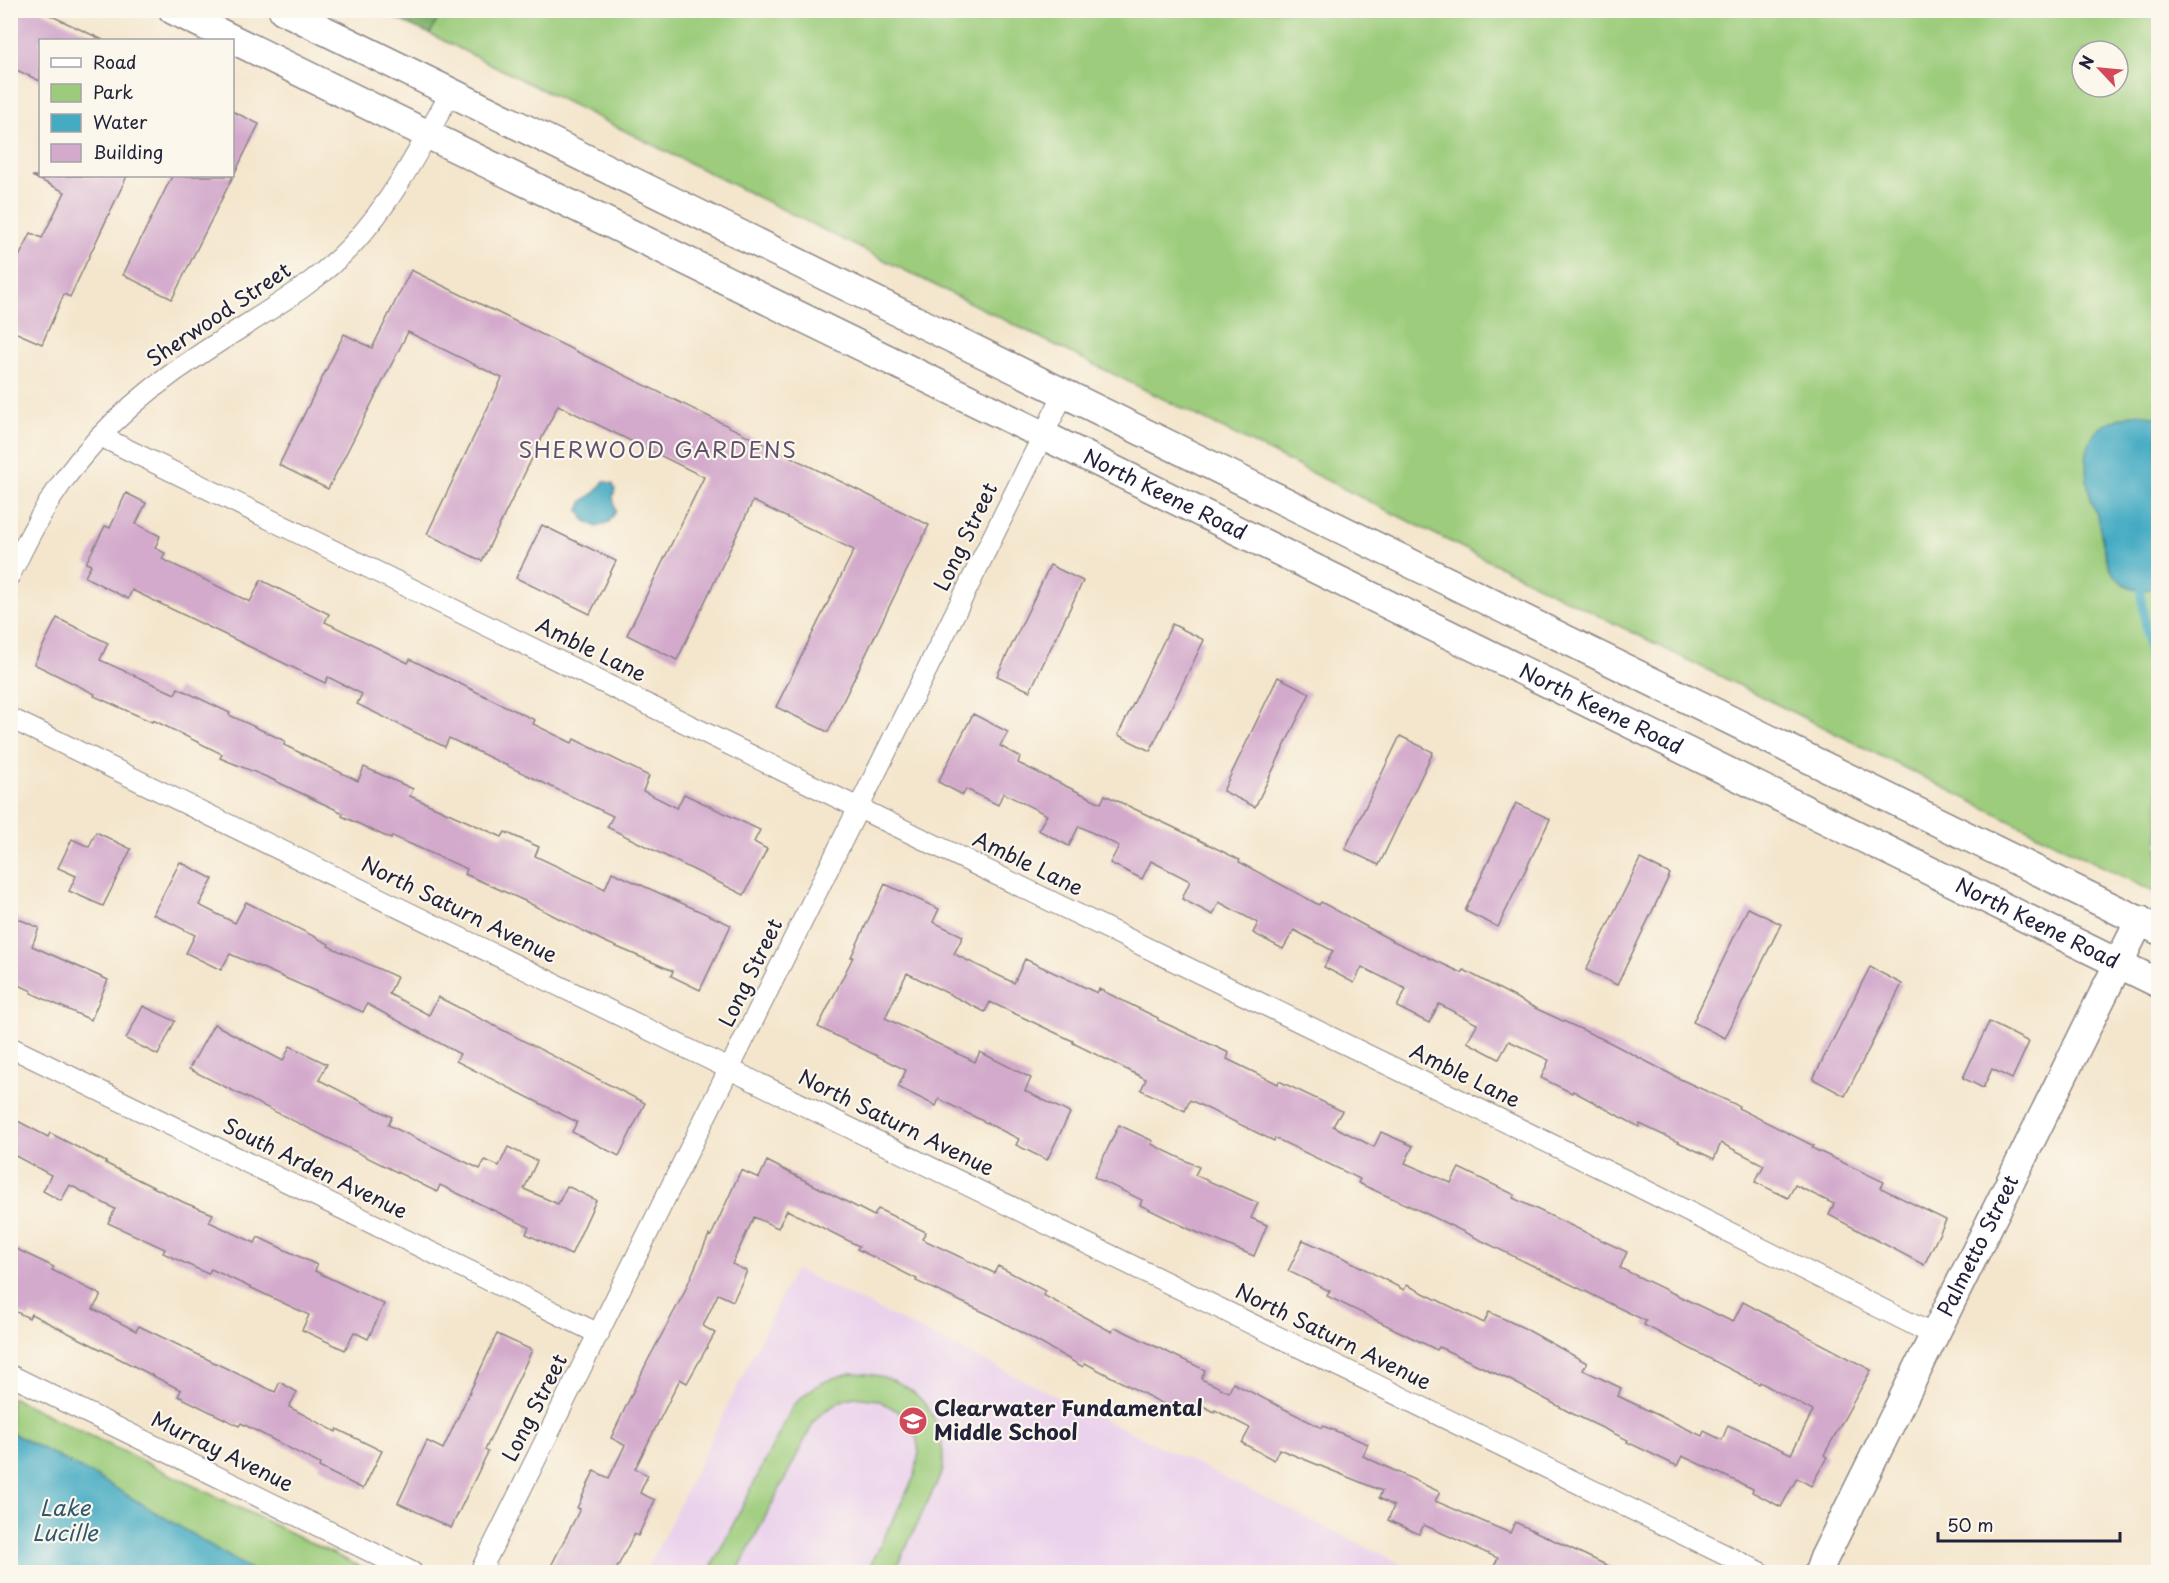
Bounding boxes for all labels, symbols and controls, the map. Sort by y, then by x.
legend [39,39,234,177]
north arrow [2070,39,2130,99]
text: Road [93,48,137,75]
text: N [2072,51,2099,73]
text: Park [93,78,133,105]
text: Water [93,108,148,135]
text: Building [93,138,163,165]
street label: Sherwood Street [139,253,296,374]
district label: SHERWOOD GARDENS [518,432,798,465]
street label: North Keene Road [1078,439,1253,547]
street label: Long Street [924,476,1004,596]
street label: Amble Lane [531,608,653,689]
street label: North Keene Road [1514,654,1689,761]
street label: Amble Lane [968,822,1090,903]
street label: North Saturn Avenue [357,847,563,970]
street label: North Keene Road [1951,868,2125,976]
street label: Long Street [709,912,789,1032]
street label: Amble Lane [1405,1034,1527,1115]
street label: North Saturn Avenue [794,1060,1000,1183]
street label: South Arden Avenue [218,1109,414,1226]
street label: Palmetto Street [1928,1169,2025,1321]
street label: North Saturn Avenue [1231,1274,1437,1397]
street label: Long Street [492,1348,574,1467]
place label: Clearwater Fundamental Middle School [934,1391,1203,1447]
street label: Murray Avenue [146,1402,299,1499]
school or university icon: Clearwater Fundamental Middle School [897,1405,929,1437]
water label: Lake Lucille [32,1490,99,1548]
scale bar [1938,1505,2120,1543]
text: 50 m [1947,1511,1994,1538]

